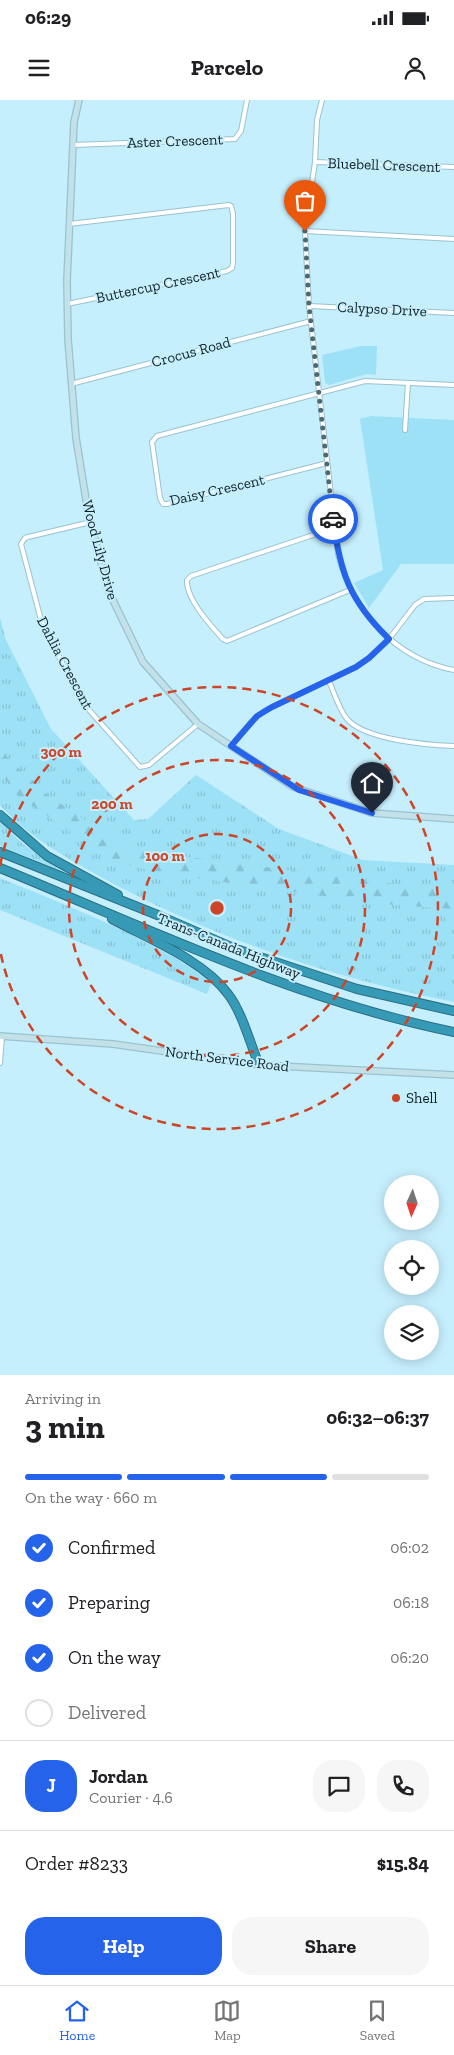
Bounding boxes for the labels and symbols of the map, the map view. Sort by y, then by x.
street label: Aster Crescent [127,130,224,152]
street label: Bluebell Crescent [327,154,441,176]
pin [284,180,326,231]
street label: Buttercup Crescent [94,263,222,307]
street label: Calypso Drive [337,298,427,320]
street label: Crocus Road [149,333,233,371]
street label: Daisy Crescent [168,470,267,510]
courier [308,494,358,544]
street label: Wood Lily Drive [78,498,122,602]
street label: Dahlia Crescent [33,613,97,713]
text: 300 m [40,743,82,761]
pin [351,762,393,813]
text: 200 m [91,795,133,813]
text: 100 m [145,847,185,865]
centre of rings [208,899,226,917]
street label: Trans-Canada Highway [155,909,303,983]
street label: North Service Road [164,1042,291,1076]
place label: Shell [406,1089,437,1107]
marker: Shell [390,1092,402,1104]
north arrow [384,1175,439,1230]

